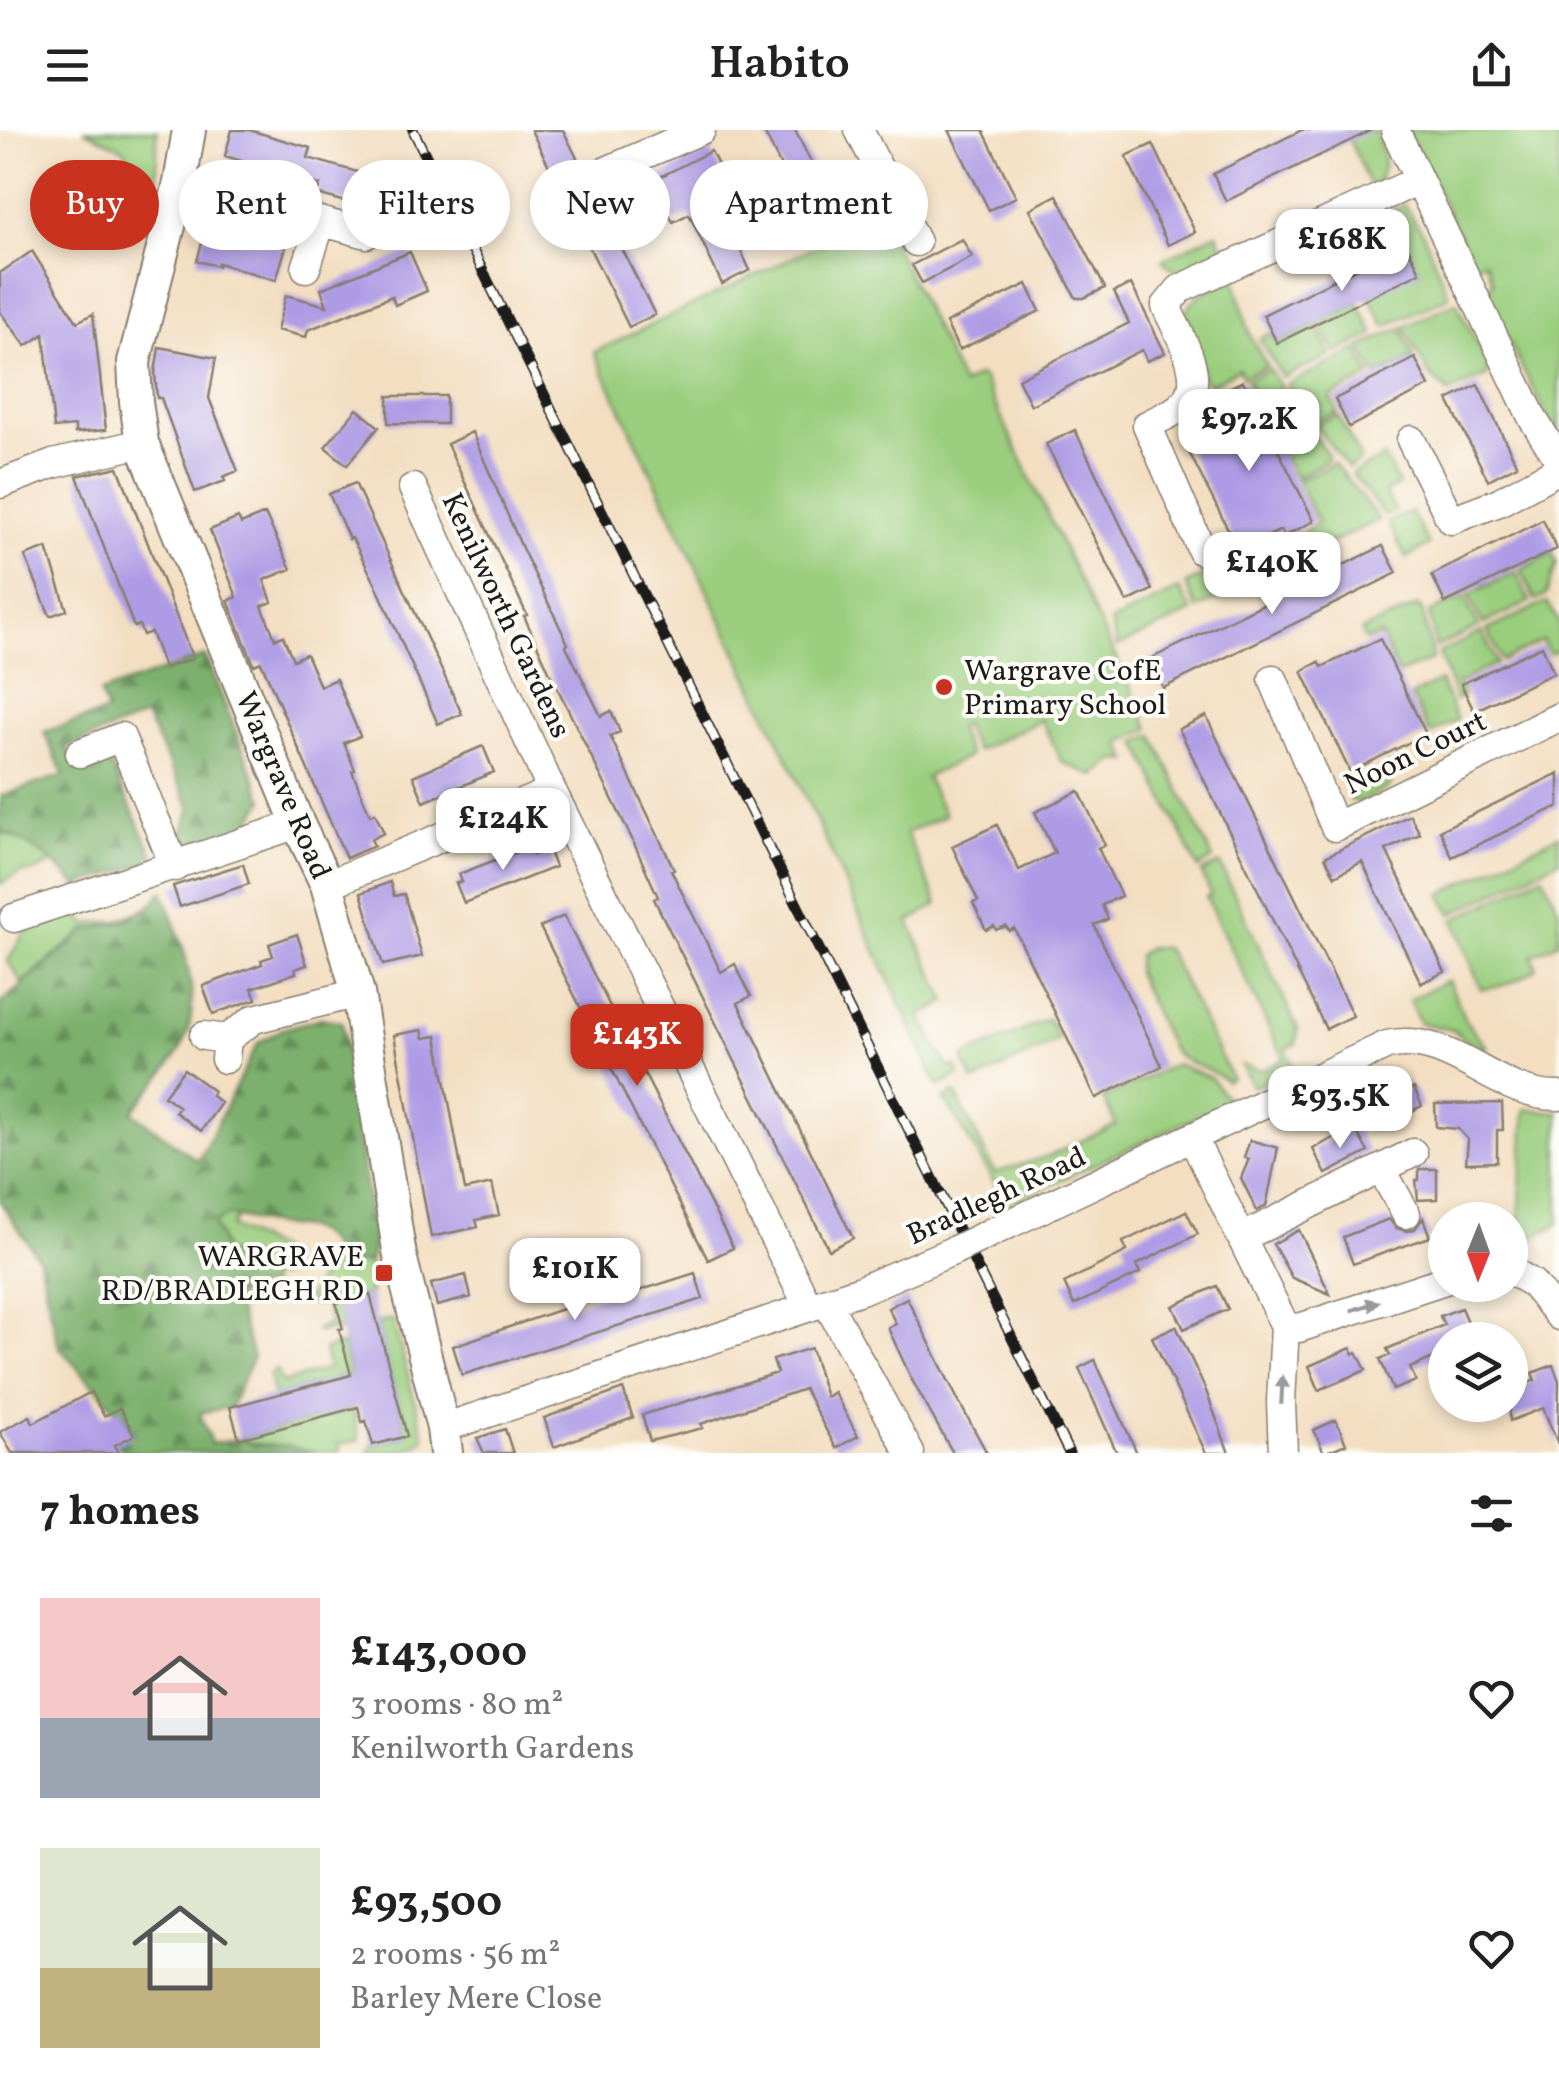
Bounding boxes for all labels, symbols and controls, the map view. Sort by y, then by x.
text: Habito [709,34,850,97]
icon: menu [40,38,95,93]
icon: share [1464,38,1519,93]
chip: Buy [30,160,159,250]
chip: Rent [179,160,322,250]
chip: Filters [342,160,510,250]
chip: New [530,160,670,250]
chip: Apartment [690,160,928,250]
pin: £168K [1272,209,1412,294]
text: £168K [1297,219,1387,263]
pin: £97.2K [1168,389,1330,474]
text: £97.2K [1200,399,1298,443]
street label: Kenilworth Gardens [430,486,581,745]
pin: £140K [1202,532,1342,617]
text: £140K [1226,542,1319,586]
place label: Wargrave CofE Primary School [964,651,1166,727]
marker: Wargrave CofE Primary School [933,676,955,698]
street label: Wargrave Road [224,685,341,886]
street label: Noon Court [1338,701,1494,806]
pin: £124K [433,788,573,873]
text: £124K [458,798,548,842]
pin: £143K [567,1004,707,1089]
text: £143K [592,1014,682,1058]
pin: £93.5K [1259,1066,1421,1151]
text: £93.5K [1290,1076,1390,1120]
street label: Bradlegh Road [900,1137,1093,1257]
north arrow [1428,1202,1528,1302]
map controls [1428,1202,1528,1422]
place label: WARGRAVE RD/BRADLEGH RD [101,1237,364,1313]
pin: £101K [505,1238,645,1323]
text: £101K [531,1248,619,1292]
marker: WARGRAVE RD/BRADLEGH RD [373,1262,395,1284]
one-way arrow [1351,1298,1381,1313]
button: layers [1428,1322,1528,1422]
one-way arrow [1274,1373,1290,1405]
text: 7 homes [40,1484,200,1543]
icon: filters [1464,1486,1519,1541]
text: £143,000 [350,1625,527,1684]
icon: home [120,1638,240,1758]
icon: heart [1464,1671,1519,1726]
text: 3 rooms · 80 m² [350,1684,563,1728]
text: Kenilworth Gardens [350,1728,634,1772]
text: £93,500 [350,1875,502,1934]
icon: home [120,1888,240,2008]
icon: heart [1464,1921,1519,1976]
text: 2 rooms · 56 m² [350,1934,560,1978]
text: Barley Mere Close [350,1978,602,2022]

